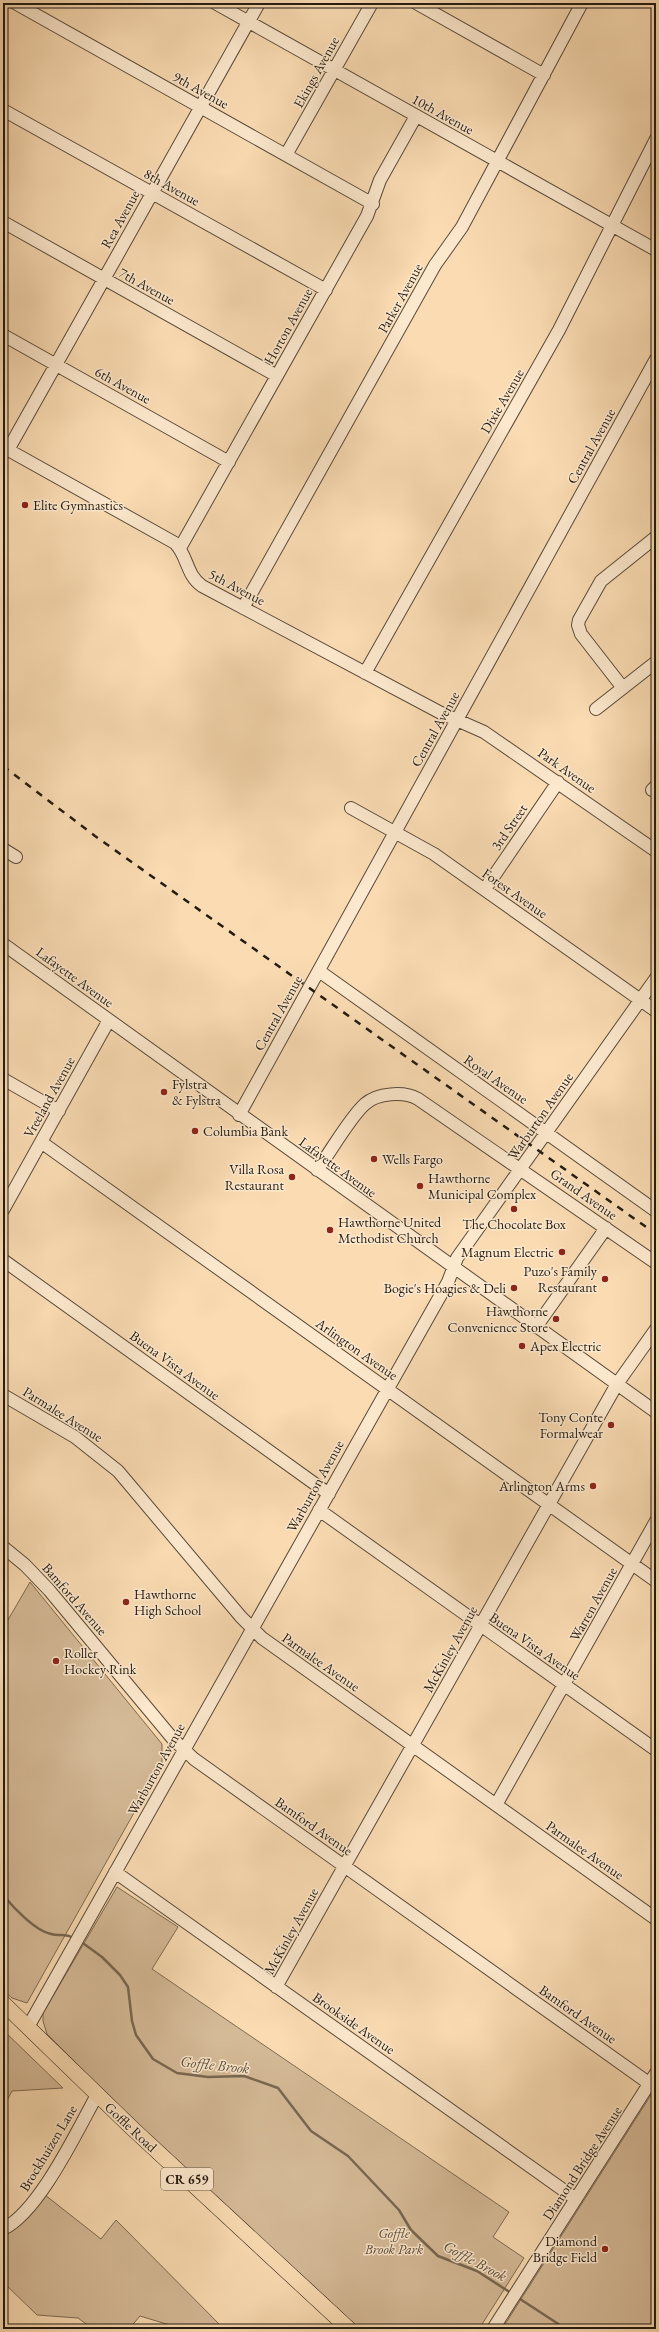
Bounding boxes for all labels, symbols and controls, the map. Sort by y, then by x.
street label: Ekings Avenue [289,33,343,111]
street label: 9th Avenue [170,67,233,113]
street label: 10th Avenue [409,90,478,139]
street label: 8th Avenue [141,164,204,210]
street label: Rea Avenue [97,186,144,251]
street label: Parker Avenue [373,260,427,336]
street label: 7th Avenue [116,263,179,309]
street label: Horton Avenue [260,284,317,367]
street label: 6th Avenue [92,362,155,408]
street label: Dixie Avenue [476,365,528,437]
street label: Central Avenue [563,405,619,487]
place label: Elite Gymnastics [33,496,124,514]
marker: Elite Gymnastics [20,500,30,510]
street label: 5th Avenue [206,565,269,610]
street label: Central Avenue [407,688,463,770]
street label: Park Avenue [534,743,600,797]
street label: 3rd Street [487,800,531,854]
street label: Forest Avenue [479,864,552,922]
street label: Lafayette Avenue [33,943,118,1012]
street label: Central Avenue [250,972,306,1054]
street label: Royal Avenue [460,1050,532,1108]
street label: Vreeland Avenue [19,1053,79,1141]
street label: Warburton Avenue [503,1068,577,1163]
place label: Fylstra & Fylstra [172,1075,221,1109]
marker: Fylstra & Fylstra [159,1087,169,1097]
place label: Columbia Bank [203,1122,289,1140]
marker: Columbia Bank [190,1126,200,1136]
street label: Lafayette Avenue [296,1133,381,1202]
place label: Wells Fargo [382,1150,443,1168]
marker: Wells Fargo [369,1154,379,1164]
place label: Villa Rosa Restaurant [225,1160,285,1194]
street label: Grand Avenue [547,1164,622,1224]
place label: Hawthorne Municipal Complex [428,1169,536,1203]
marker: Villa Rosa Restaurant [287,1172,297,1182]
marker: Hawthorne Municipal Complex [415,1181,425,1191]
marker: The Chocolate Box [509,1204,519,1214]
place label: Hawthorne United Methodist Church [338,1213,442,1247]
place label: The Chocolate Box [462,1215,566,1233]
marker: Hawthorne United Methodist Church [325,1225,335,1235]
place label: Magnum Electric [461,1243,554,1261]
marker: Magnum Electric [557,1247,567,1257]
place label: Puzo's Family Restaurant [523,1262,598,1296]
marker: Puzo's Family Restaurant [600,1274,610,1284]
place label: Bogie's Hoagies & Deli [384,1279,507,1297]
marker: Bogie's Hoagies & Deli [509,1283,519,1293]
place label: Hawthorne Convenience Store [448,1302,549,1336]
street label: Arlington Avenue [312,1313,402,1384]
marker: Hawthorne Convenience Store [551,1314,561,1324]
street label: Buena Vista Avenue [126,1326,224,1404]
place label: Apex Electric [529,1337,602,1355]
marker: Apex Electric [517,1341,527,1351]
street label: Parmalee Avenue [20,1382,107,1446]
place label: Tony Conte Formalwear [538,1408,604,1442]
marker: Tony Conte Formalwear [606,1420,616,1430]
street label: Warburton Avenue [282,1436,348,1535]
place label: Arlington Arms [498,1477,585,1495]
marker: Arlington Arms [588,1481,598,1491]
street label: Bamford Avenue [39,1559,112,1639]
street label: Warren Avenue [565,1563,621,1644]
place label: Hawthorne High School [134,1585,202,1619]
marker: Hawthorne High School [121,1597,131,1607]
street label: McKinley Avenue [419,1602,481,1695]
street label: Buena Vista Avenue [486,1608,584,1684]
street label: Parmalee Avenue [279,1629,364,1696]
place label: Roller Hockey Rink [64,1644,137,1678]
marker: Roller Hockey Rink [51,1656,61,1666]
street label: Warburton Avenue [123,1719,189,1818]
street label: Bamford Avenue [272,1793,357,1860]
street label: Parmalee Avenue [543,1817,628,1884]
street label: McKinley Avenue [260,1884,322,1977]
street label: Bamford Avenue [536,1981,621,2048]
street label: Brookside Avenue [309,1988,399,2058]
water label: Goffle Brook [180,2051,251,2078]
street label: Goffle Road [101,2098,162,2156]
street label: Brockhuizen Lane [15,2101,81,2194]
street label: Diamond Bridge Avenue [538,2102,626,2224]
road number: CR 659 [161,2168,213,2190]
park label: Goffle Brook Park [364,2224,424,2258]
place label: Diamond Bridge Field [533,2232,598,2266]
water label: Goffle Brook [440,2236,510,2285]
marker: Diamond Bridge Field [600,2244,610,2254]

